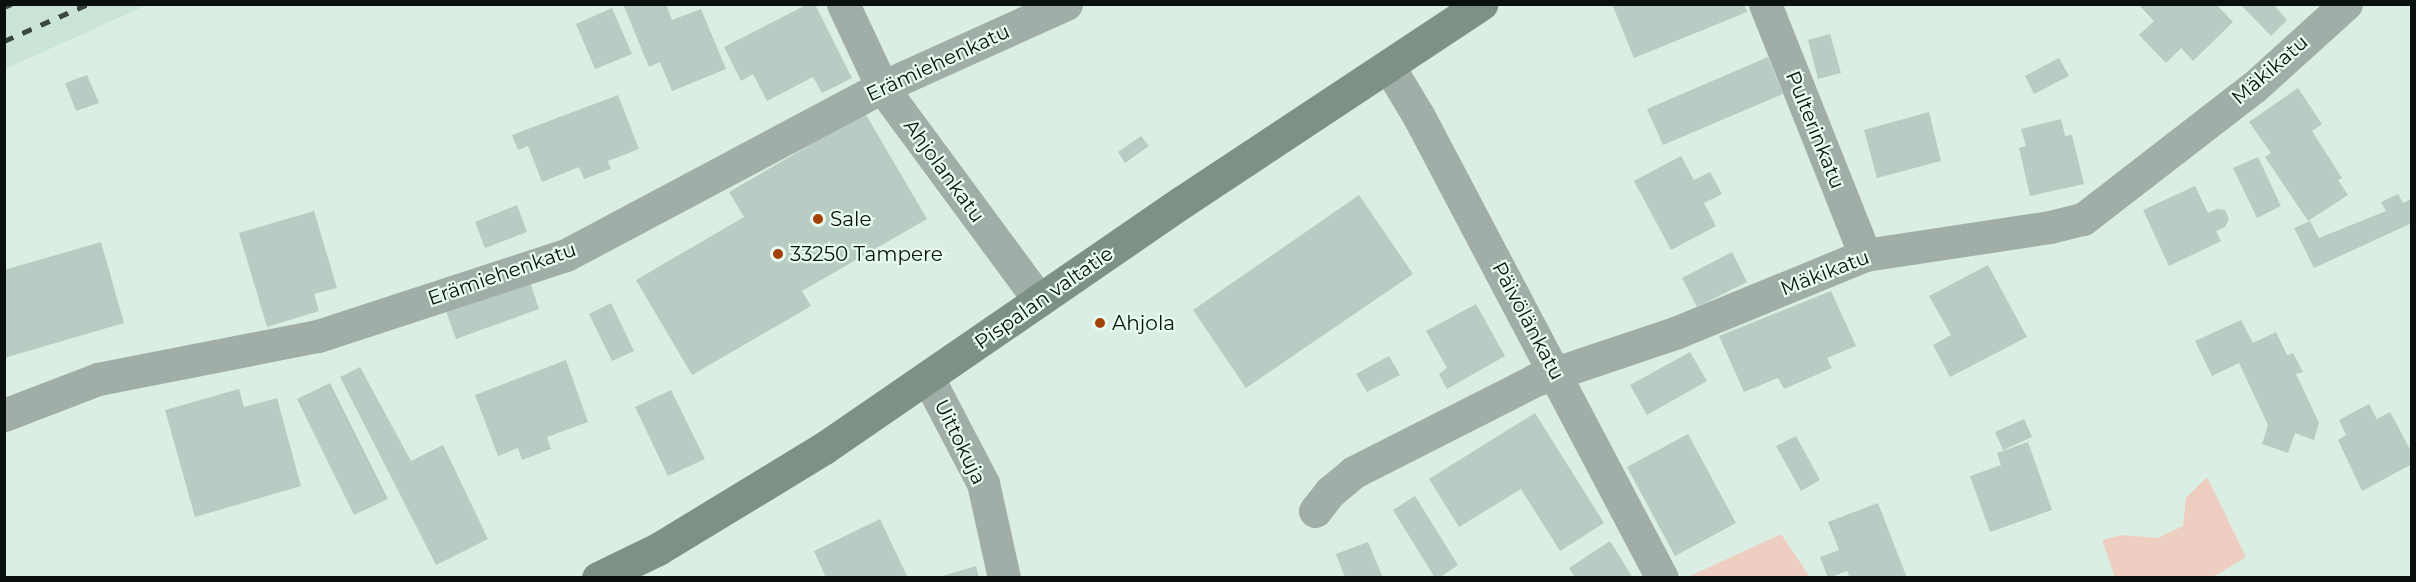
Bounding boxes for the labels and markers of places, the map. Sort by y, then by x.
place label: Sale [830,207,872,231]
marker: Sale [811,212,825,226]
place label: 33250 Tampere [790,242,943,266]
marker: 33250 Tampere [771,247,785,261]
place label: Ahjola [1112,311,1175,335]
marker: Ahjola [1093,316,1107,330]

